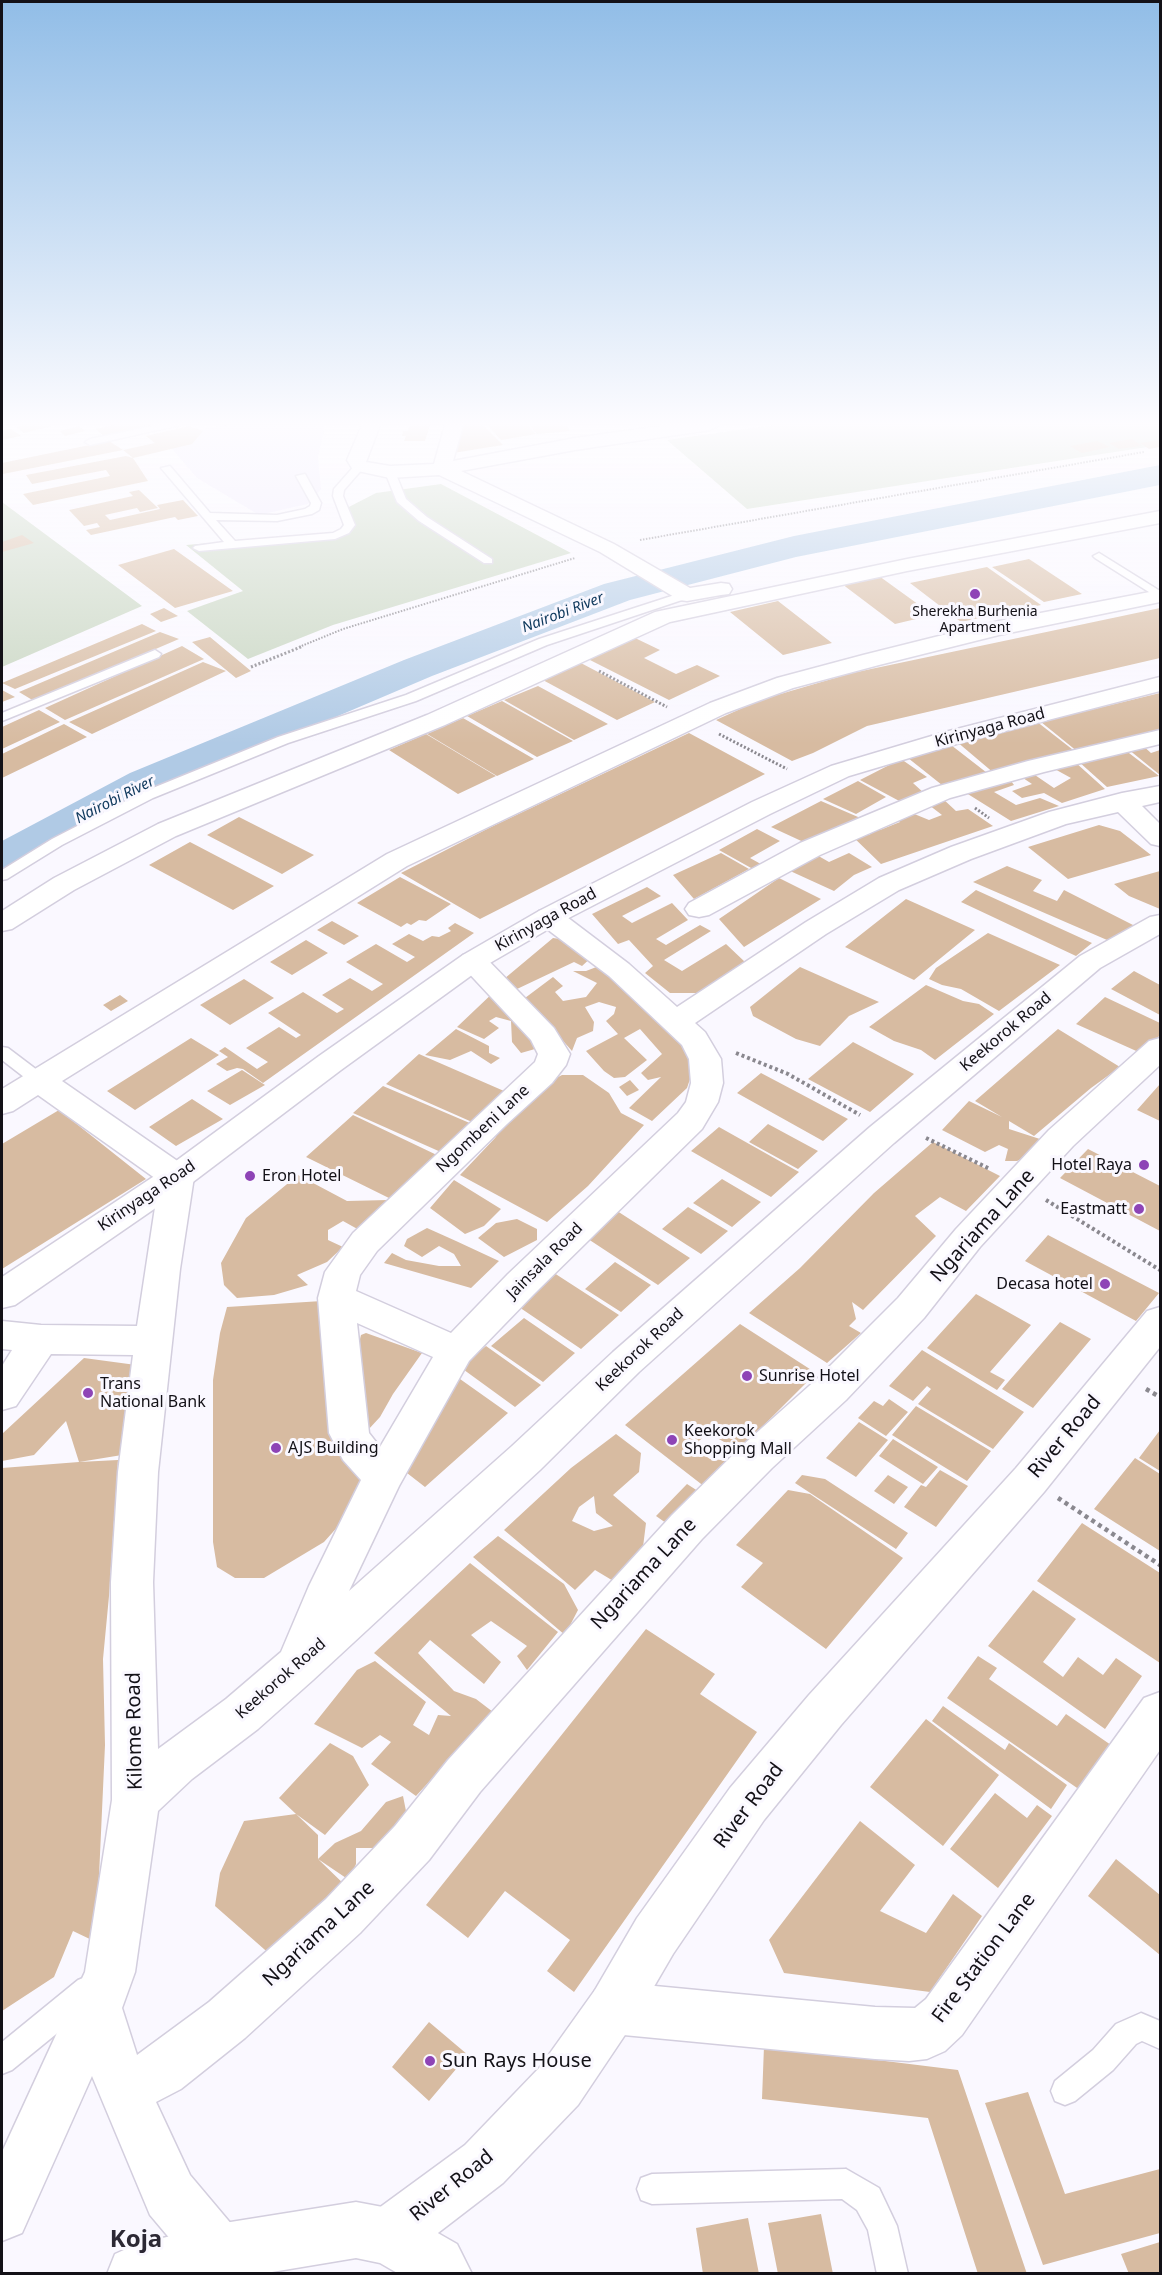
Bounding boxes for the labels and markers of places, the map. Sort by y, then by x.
marker: Sherekha Burhenia Apartment [968,587,982,601]
place label: Sherekha Burhenia Apartment [912,604,1038,636]
place label: Hotel Raya [1051,1155,1132,1175]
marker: Hotel Raya [1137,1158,1151,1172]
place label: Eron Hotel [262,1166,341,1186]
marker: Eron Hotel [243,1169,257,1183]
place label: Eastmatt [1060,1199,1127,1219]
marker: Eastmatt [1132,1202,1146,1216]
place label: Decasa hotel [996,1274,1093,1294]
marker: Decasa hotel [1098,1277,1112,1291]
place label: Sunrise Hotel [759,1366,860,1386]
marker: Sunrise Hotel [740,1369,754,1383]
place label: Trans National Bank [100,1374,206,1412]
marker: Trans National Bank [81,1386,95,1400]
place label: Keekorok Shopping Mall [684,1421,792,1459]
marker: Keekorok Shopping Mall [665,1433,679,1447]
place label: AJS Building [288,1438,379,1458]
marker: AJS Building [269,1441,283,1455]
place label: Sun Rays House [442,2049,592,2073]
marker: Sun Rays House [423,2054,437,2068]

